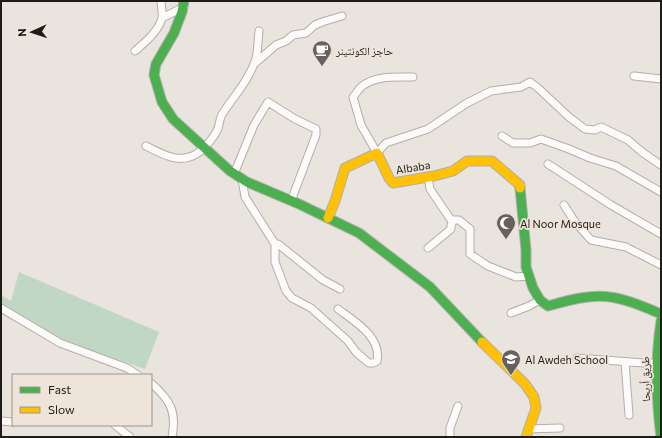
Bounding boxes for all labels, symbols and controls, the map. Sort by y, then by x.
north arrow [12,12,52,52]
text: N [15,28,28,37]
cafe icon: حاجز الكونتينر [311,39,333,67]
place label: حاجز الكونتينر [335,44,393,57]
street label: Albaba [395,158,431,176]
mosque icon: Al Noor Mosque [495,212,517,240]
place label: Al Noor Mosque [520,217,601,230]
school or university icon: Al Awdeh School [500,348,522,376]
place label: Al Awdeh School [525,353,608,366]
street label: طريق أريحا [638,356,653,402]
legend [12,374,152,426]
text: Fast [48,382,71,396]
text: Slow [48,402,75,416]

